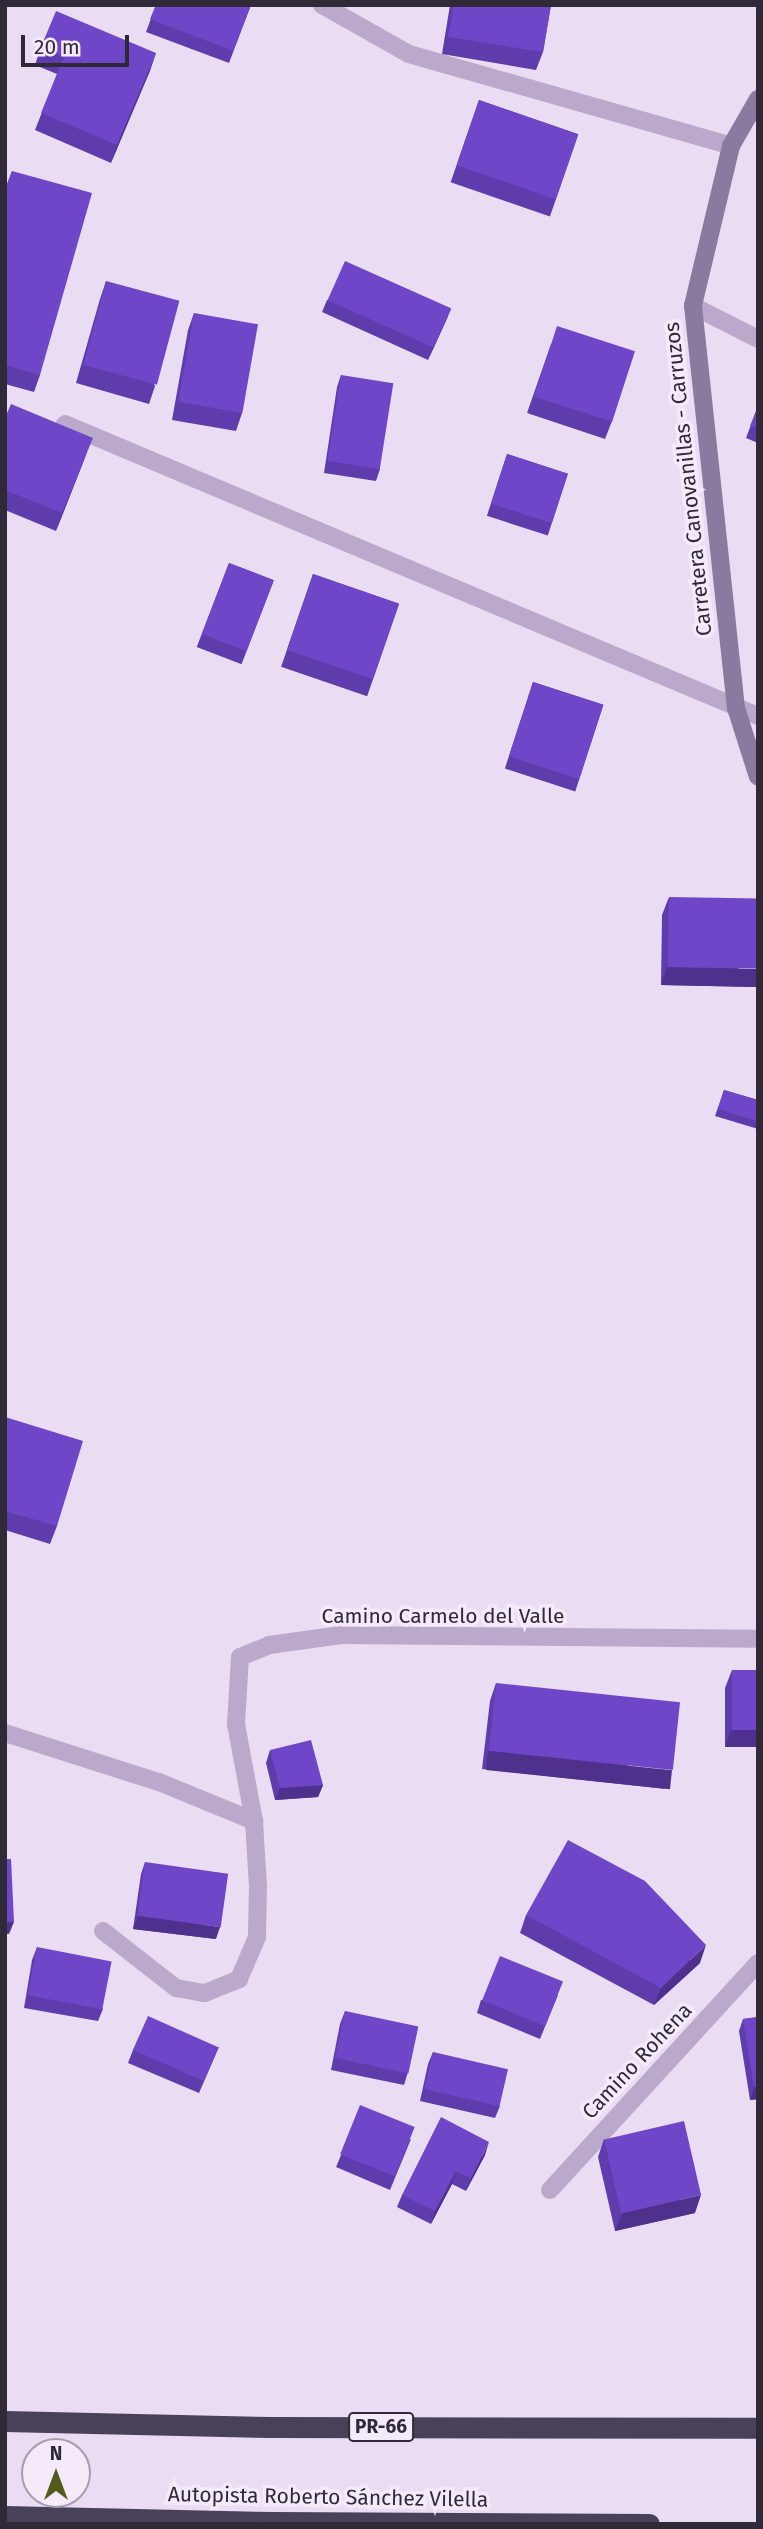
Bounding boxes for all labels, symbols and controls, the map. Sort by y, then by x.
scale bar [24,21,133,65]
text: 20 m [34,34,80,60]
street label: Carretera Canovanillas - Carruzos [659,321,717,637]
street label: Camino Carmelo del Valle [322,1603,564,1629]
street label: Camino Rohena [577,1998,697,2124]
road number: PR-66 [348,2412,414,2442]
north arrow [21,2438,91,2508]
text: N [50,2442,62,2465]
street label: Autopista Roberto Sánchez Vilella [168,2482,488,2512]

